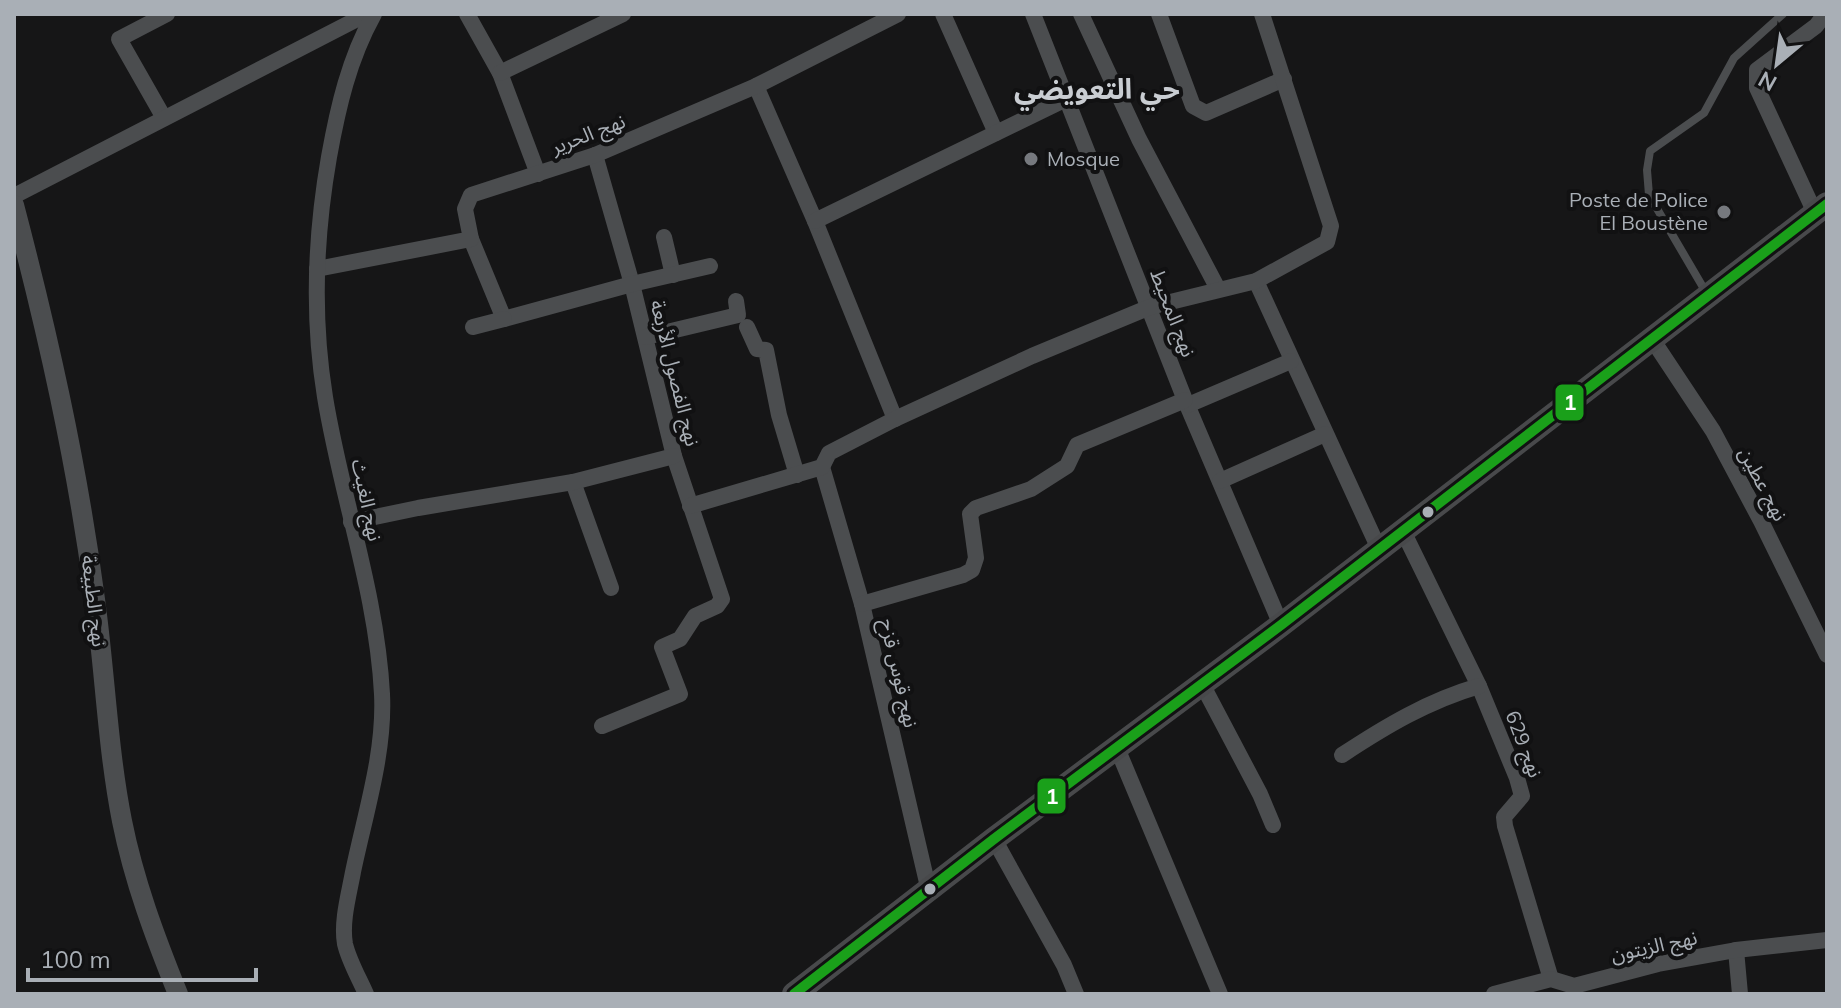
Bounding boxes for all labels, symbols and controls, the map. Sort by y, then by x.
north arrow [1737,24,1817,104]
text: N [1753,65,1781,98]
district label: حي التعويضي [1014,71,1180,111]
street label: نهج الحرير [546,108,630,162]
place label: Mosque [1047,146,1120,171]
marker: Mosque [1022,150,1040,168]
place label: Poste de Police El Boustène [1569,187,1708,235]
marker: Poste de Police El Boustène [1715,203,1733,221]
street label: نهج المحيط [1143,265,1202,361]
street label: نهج الفصول الأربعة [642,297,706,449]
line badge: 1 [1554,383,1585,422]
text: 1 [1563,388,1577,416]
street label: نهج عطين [1731,443,1793,526]
street label: نهج الغيث [344,456,388,544]
unlabelled marker [1420,504,1436,520]
street label: نهج الطبيعة [73,554,113,649]
street label: نهج قوس قزح [872,616,924,731]
street label: نهج 629 [1498,707,1549,782]
line badge: 1 [1036,777,1067,815]
text: 1 [1045,782,1059,810]
unlabelled marker [922,881,938,897]
street label: نهج الزيتون [1608,924,1700,970]
scale bar [28,932,256,982]
text: 100 m [40,944,111,974]

